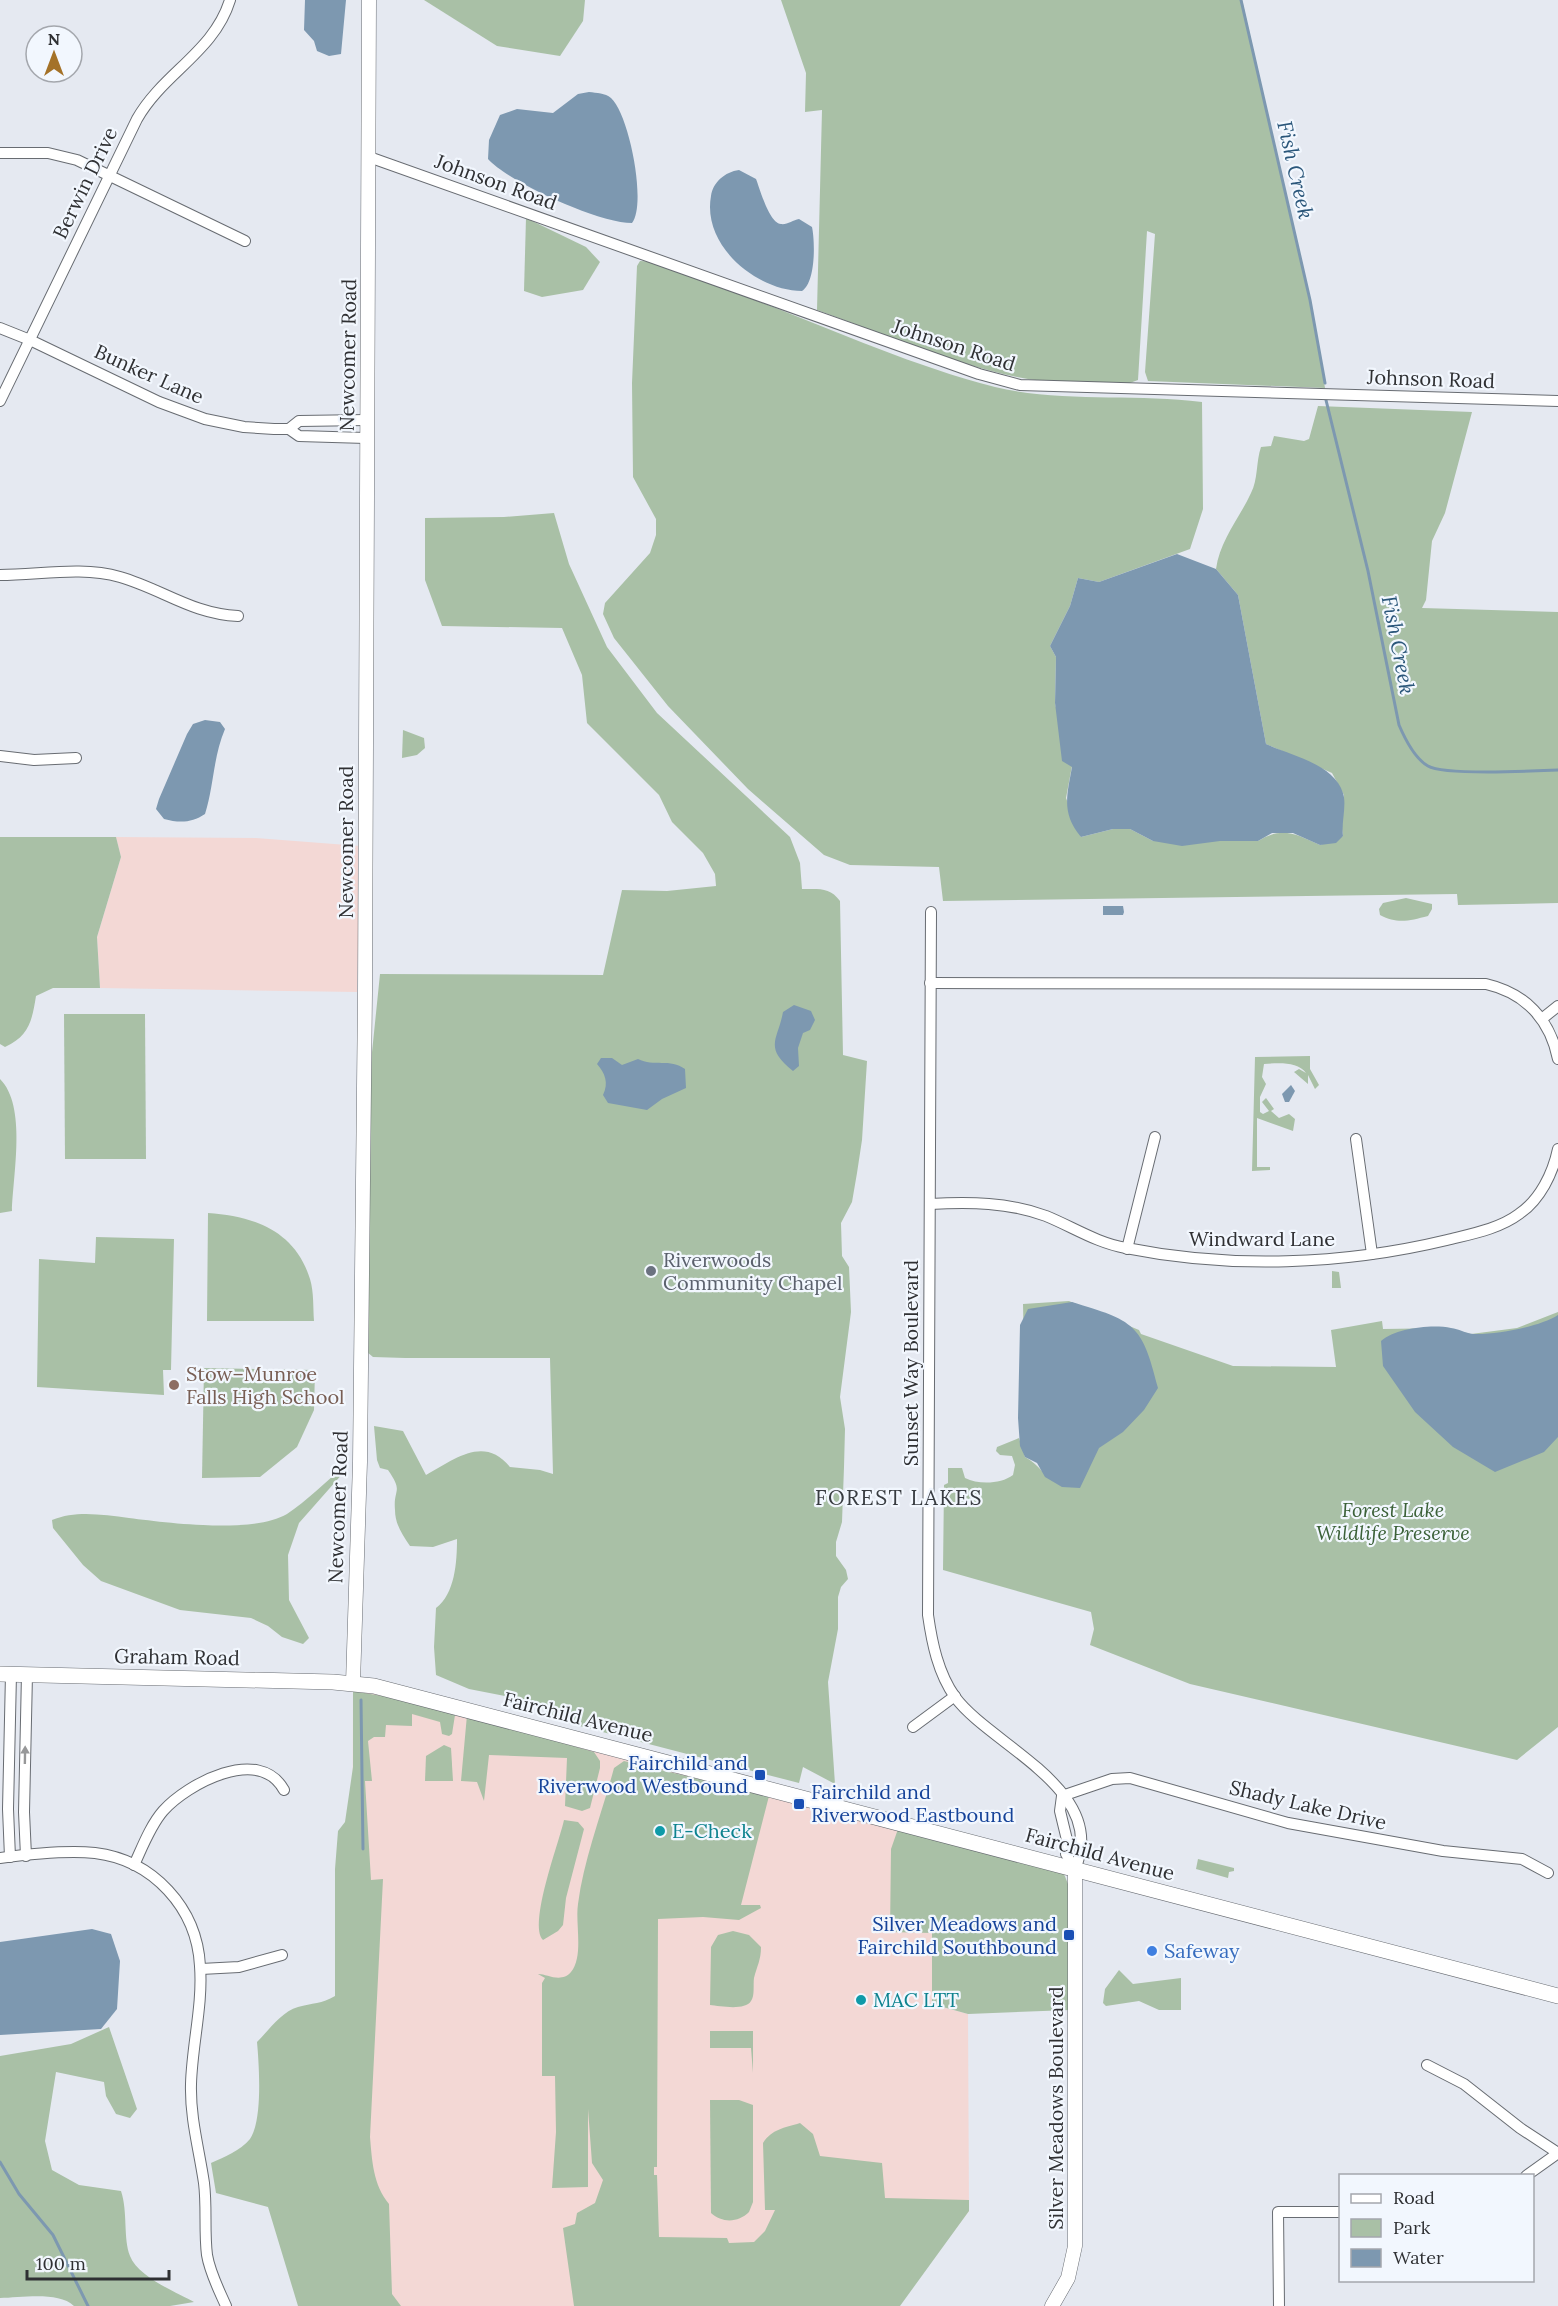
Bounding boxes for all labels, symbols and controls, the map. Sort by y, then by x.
north arrow [24,24,84,84]
text: N [48,29,60,49]
water label: Fish Creek [1271,118,1320,222]
street label: Berwin Drive [47,123,122,243]
street label: Johnson Road [431,148,561,215]
street label: Newcomer Road [334,278,361,432]
street label: Johnson Road [888,313,1019,376]
street label: Bunker Lane [91,338,208,409]
street label: Johnson Road [1366,364,1495,393]
water label: Fish Creek [1376,593,1421,697]
street label: Newcomer Road [333,766,358,918]
street label: Windward Lane [1189,1226,1335,1251]
place label: Riverwoods Community Chapel [663,1247,843,1295]
street label: Sunset Way Boulevard [898,1260,923,1466]
marker: Riverwoods Community Chapel [644,1264,658,1278]
place label: Stow–Munroe Falls High School [186,1361,345,1409]
marker: Stow–Munroe Falls High School [167,1378,181,1392]
street label: Newcomer Road [322,1430,353,1584]
district label: FOREST LAKES [815,1484,983,1511]
park label: Forest Lake Wildlife Preserve [1316,1497,1470,1545]
street label: Graham Road [114,1643,240,1670]
street label: Fairchild Avenue [501,1686,656,1747]
one-way arrow [20,1746,30,1765]
place label: Fairchild and Riverwood Westbound [537,1750,748,1798]
marker: Fairchild and Riverwood Westbound [753,1768,767,1782]
street label: Shady Lake Drive [1227,1774,1389,1835]
place label: Fairchild and Riverwood Eastbound [811,1779,1014,1827]
marker: Fairchild and Riverwood Eastbound [792,1797,806,1811]
place label: E-Check [672,1818,752,1843]
street label: Fairchild Avenue [1023,1822,1178,1885]
marker: E-Check [653,1824,667,1838]
place label: Silver Meadows and Fairchild Southbound [857,1911,1057,1959]
marker: Silver Meadows and Fairchild Southbound [1062,1928,1076,1942]
place label: Safeway [1164,1938,1240,1963]
marker: Safeway [1145,1944,1159,1958]
street label: Silver Meadows Boulevard [1043,1986,1068,2230]
place label: MAC LTT [873,1987,959,2012]
marker: MAC LTT [854,1993,868,2007]
legend [1339,2174,1534,2282]
text: Road [1393,2186,1435,2209]
text: Park [1393,2216,1431,2239]
scale bar [27,2243,170,2281]
text: Water [1393,2246,1444,2269]
text: 100 m [36,2252,86,2275]

